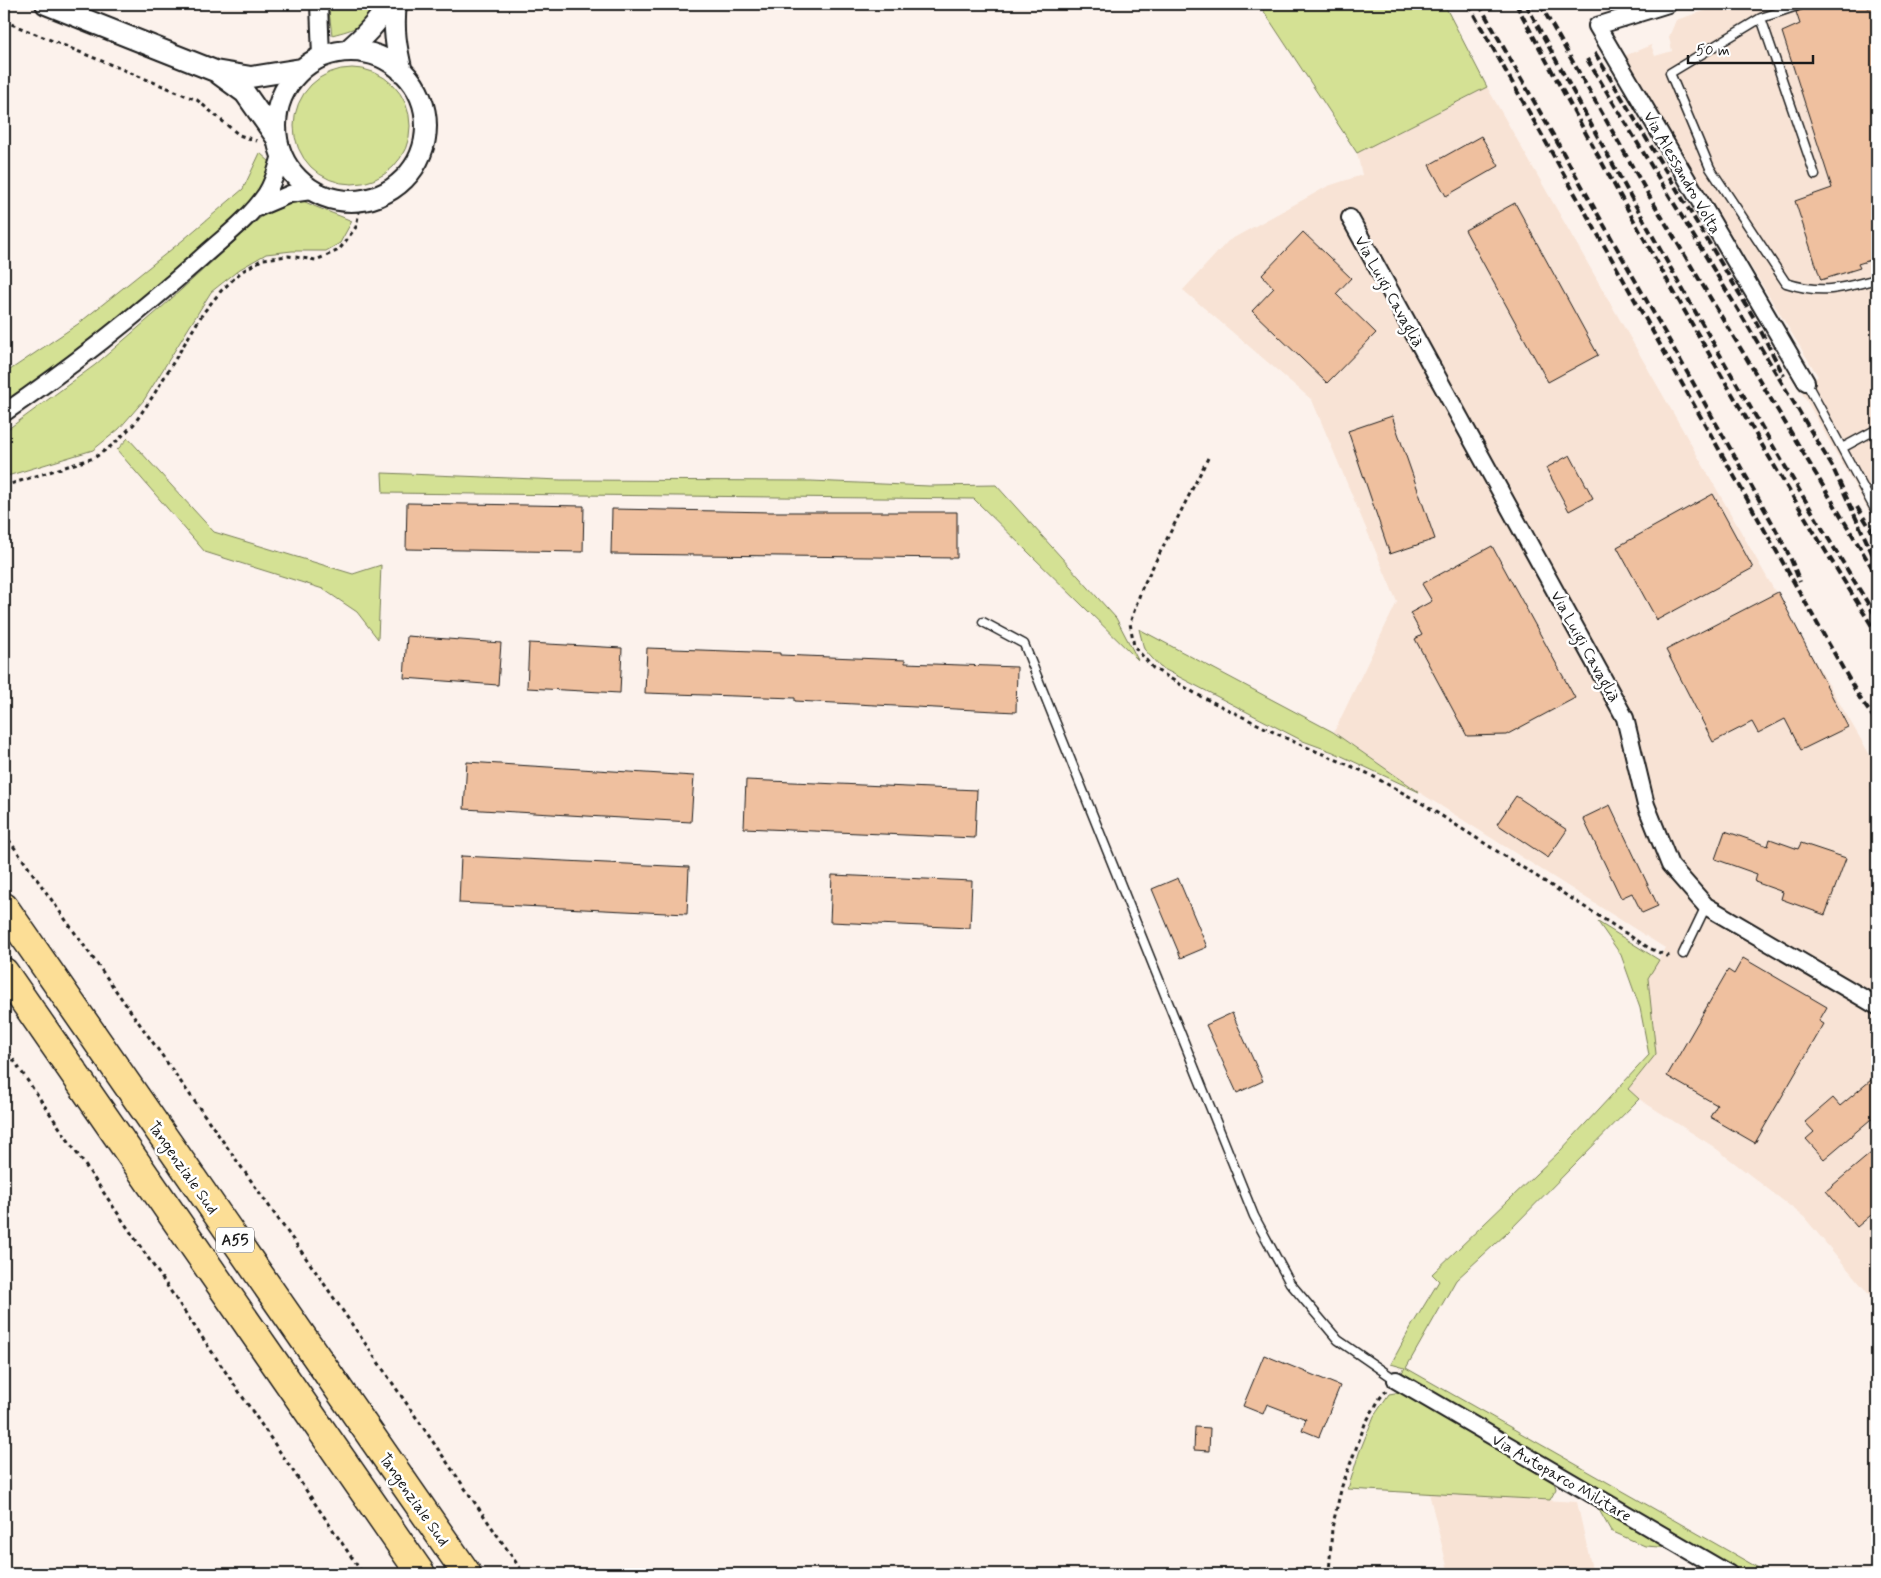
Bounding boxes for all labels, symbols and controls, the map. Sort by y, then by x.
scale bar [1688,32,1814,64]
text: 50 m [1696,41,1730,61]
street label: Via Alessandro Volta [1638,108,1725,238]
street label: Via Luigi Cavaglià [1348,232,1428,352]
street label: Via Luigi Cavaglià [1544,587,1624,707]
street label: Tangenziale Sud [142,1117,223,1219]
road number: A55 [216,1228,254,1252]
street label: Via Autoparco Militare [1487,1430,1635,1527]
street label: Tangenziale Sud [373,1449,454,1551]

